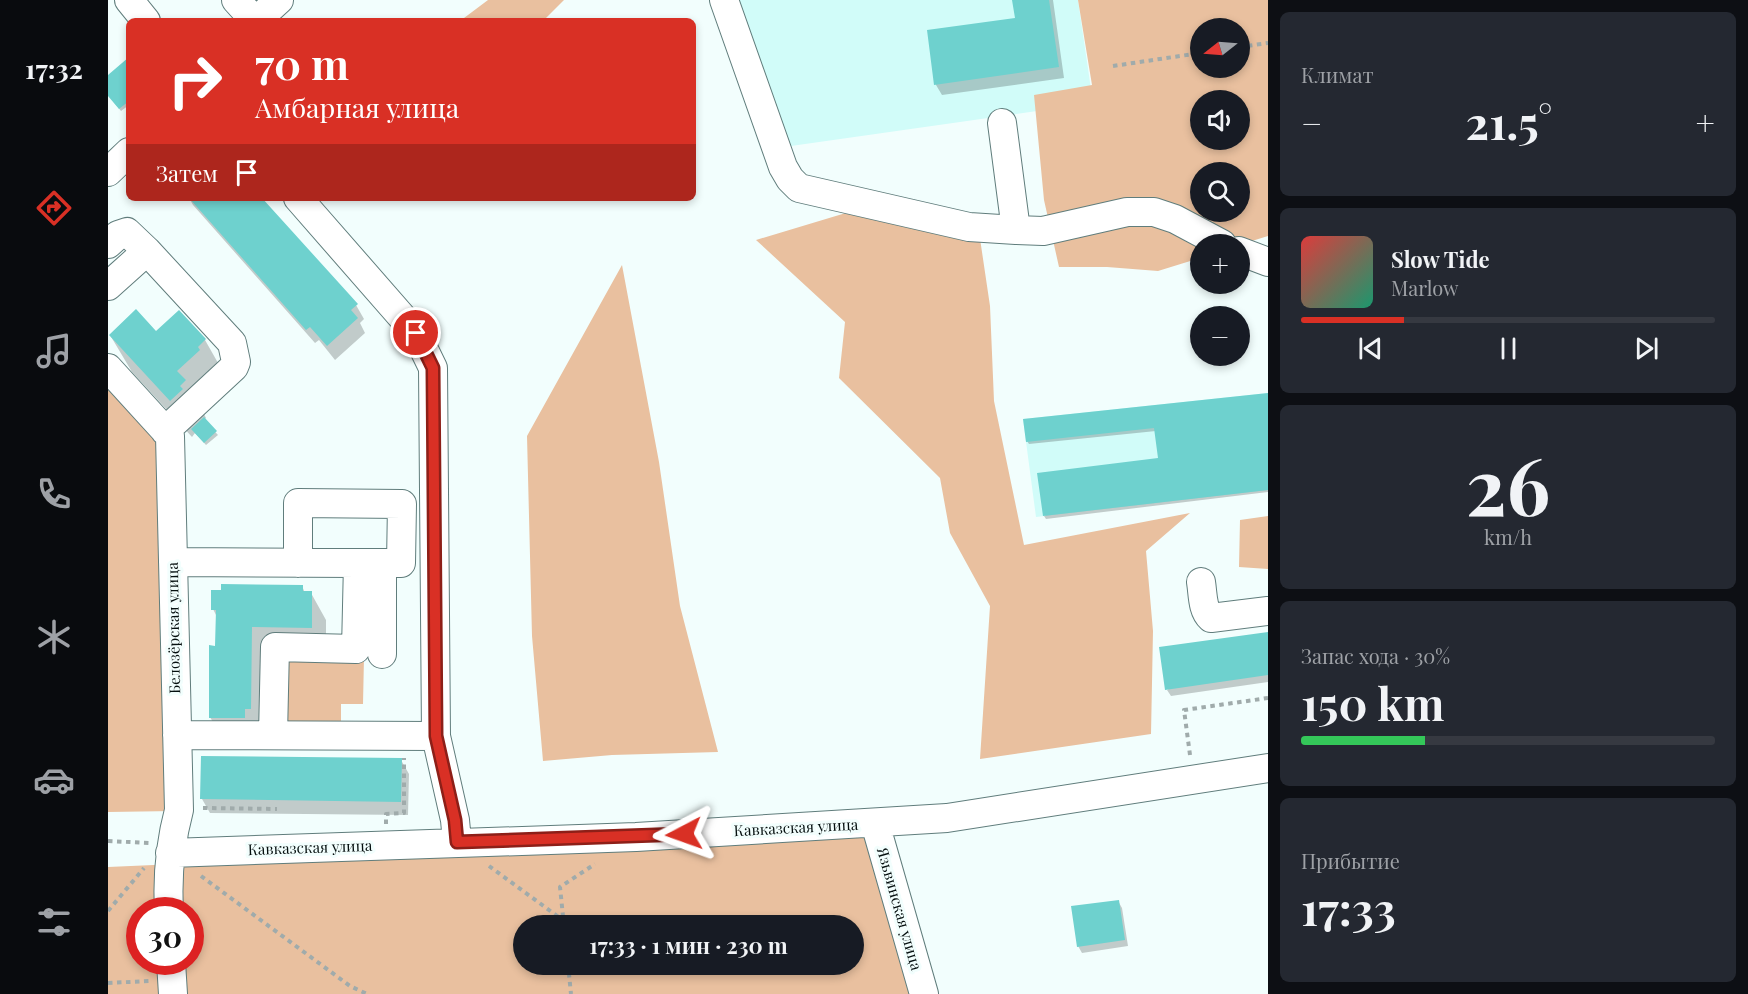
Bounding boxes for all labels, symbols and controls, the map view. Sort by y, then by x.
north arrow [1190,18,1250,78]
map controls [1190,18,1250,366]
text: 70 m [255,35,349,91]
icon: right [156,42,234,120]
text: 17:32 [25,50,83,86]
text: Климат [1301,61,1374,88]
text: Амбарная улица [255,89,459,125]
button: sound [1190,90,1250,150]
text: 21.5° [1466,91,1552,151]
text: − [1301,100,1322,144]
text: + [1696,100,1715,144]
icon: arrive [230,156,263,189]
text: Затем [156,158,218,188]
button: search [1190,162,1250,222]
icon: directions [33,187,75,229]
button: + [1190,234,1250,294]
text: Slow Tide [1391,244,1490,274]
text: Marlow [1391,274,1459,301]
button: − [1190,306,1250,366]
pin [390,307,441,358]
icon: arrive [399,316,432,349]
icon: music [33,330,75,372]
icon: previous [1354,332,1387,365]
icon: pause [1492,332,1525,365]
icon: next [1630,332,1663,365]
text: 26 [1466,432,1550,536]
icon: phone [33,473,75,515]
text: km/h [1484,523,1532,550]
street label: Белозёрская улица [162,562,184,694]
icon: climate [33,616,75,658]
text: Запас хода · 30% [1301,642,1450,669]
text: 150 km [1301,672,1444,732]
icon: car [33,759,75,801]
position arrow [652,802,716,866]
street label: Кавказская улица [733,814,859,840]
street label: Кавказская улица [247,835,373,859]
street label: Язьвинская улица [873,844,927,973]
text: Прибытие [1301,847,1400,874]
text: 17:33 [1301,877,1396,937]
speed limit sign: 30 [126,897,204,975]
icon: filters [33,901,75,943]
text: 17:33 · 1 мин · 230 m [589,930,788,960]

